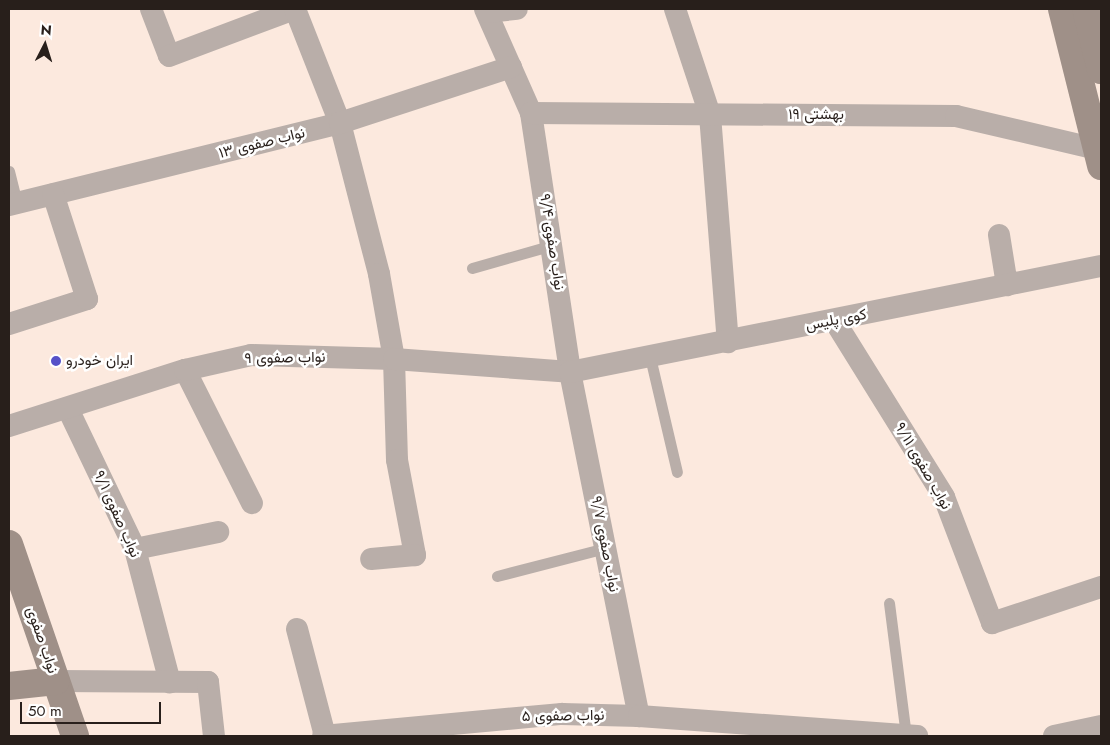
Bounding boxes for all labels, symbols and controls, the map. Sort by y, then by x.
north arrow [20,20,70,70]
text: N [40,20,53,41]
street label: بهشتی ۱۹ [788,106,844,124]
street label: نواب صفوی ۱۳ [217,124,307,162]
street label: نواب صفوی ۹/۴ [535,193,569,291]
street label: کوی پلیس [804,305,868,335]
street label: نواب صفوی ۹ [244,348,326,368]
place label: ایران خودرو [66,352,133,370]
marker: ایران خودرو [50,355,62,367]
street label: نواب صفوی ۹/۱۱ [891,419,955,513]
street label: نواب صفوی ۹/۱ [90,468,144,560]
street label: نواب صفوی ۹/۷ [587,494,623,594]
street label: نواب صفوی [22,604,62,676]
scale bar [22,692,164,724]
text: 50 m [28,700,62,722]
street label: نواب صفوی ۵ [522,706,604,726]

